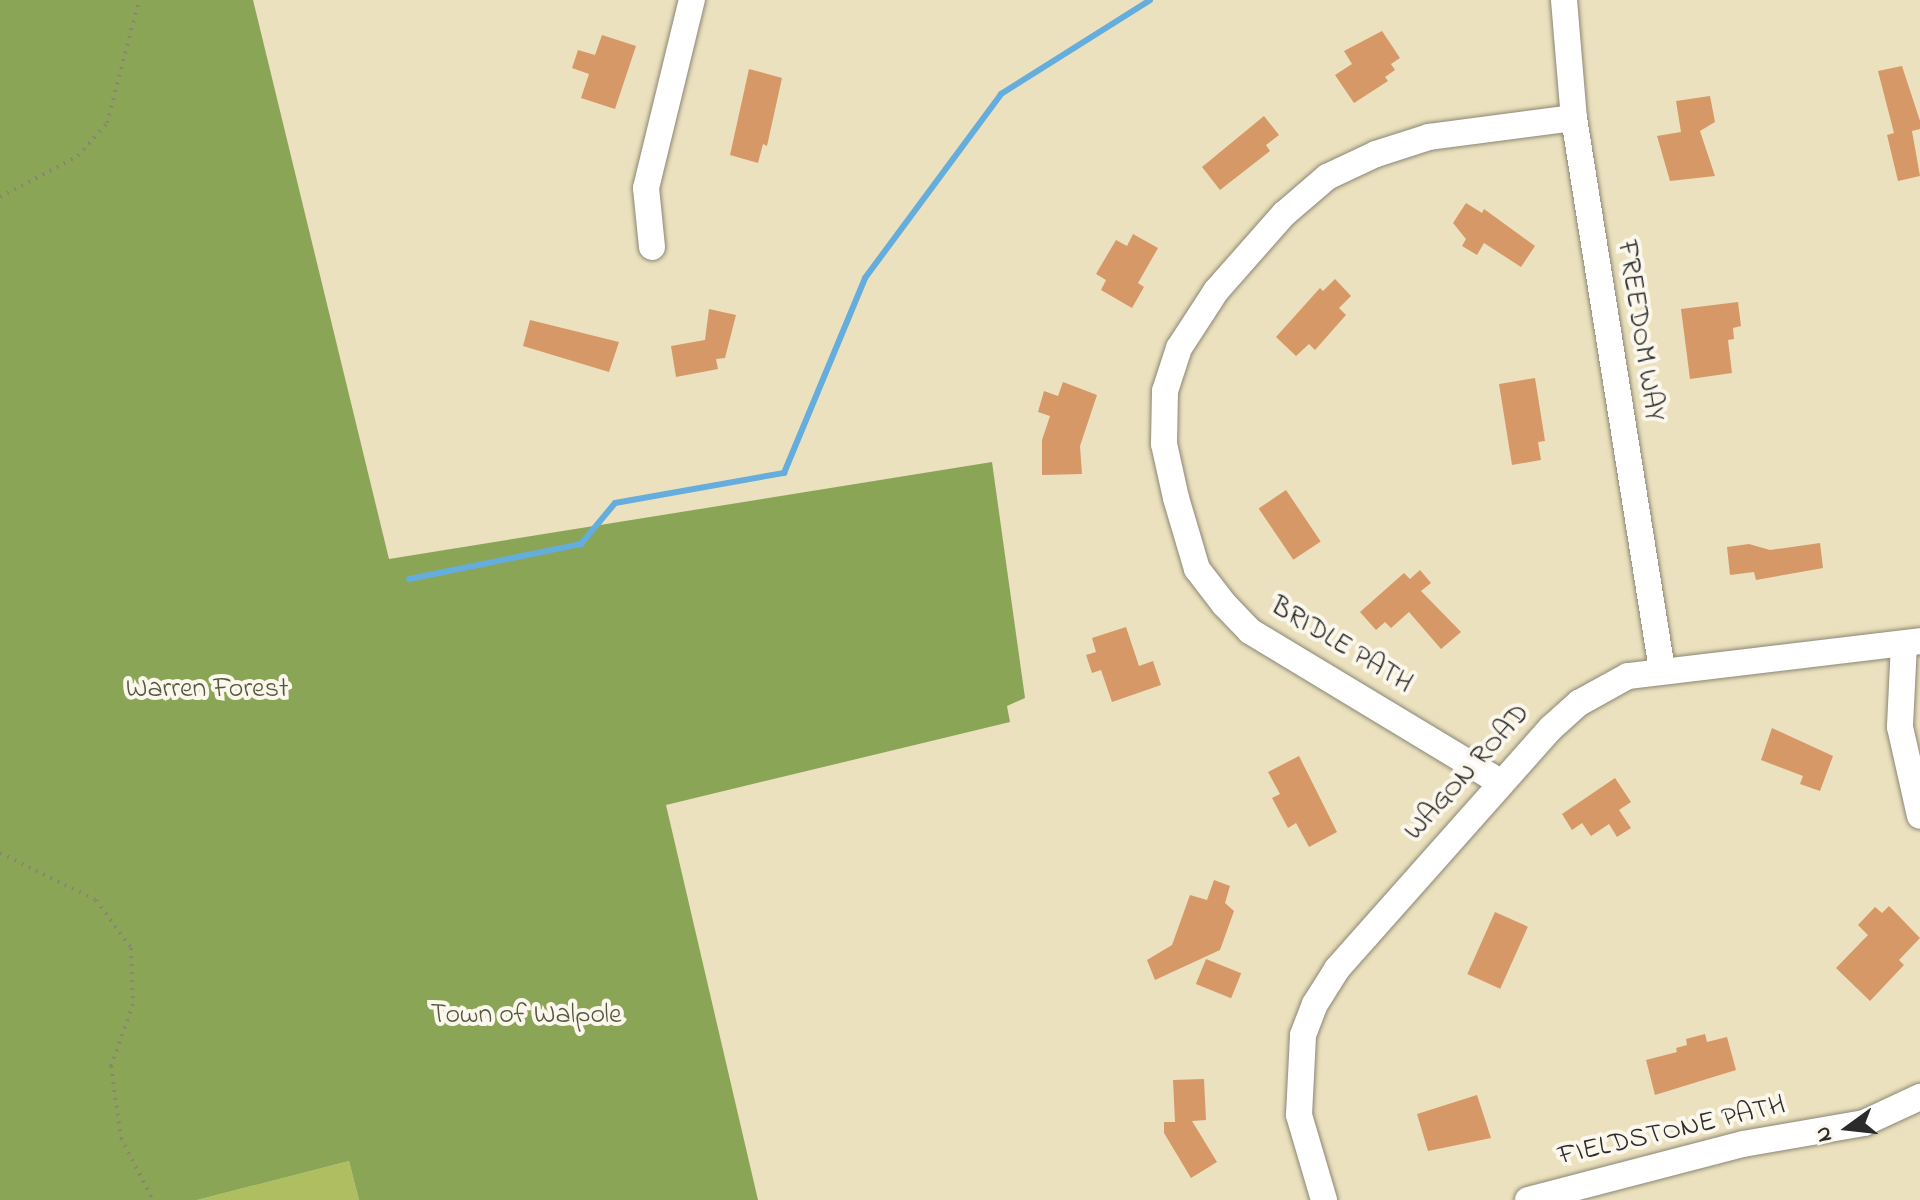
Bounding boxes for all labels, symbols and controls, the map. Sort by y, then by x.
street label: FREEDOM WAY [1608,238,1670,424]
street label: BRIDLE PATH [1264,590,1418,702]
park label: Warren Forest [126,673,288,707]
street label: WAGON ROAD [1398,698,1538,848]
park label: Town of Walpole [431,999,621,1033]
north arrow [1808,1088,1888,1168]
street label: FIELDSTONE PATH [1555,1090,1789,1174]
text: N [1807,1123,1842,1146]

